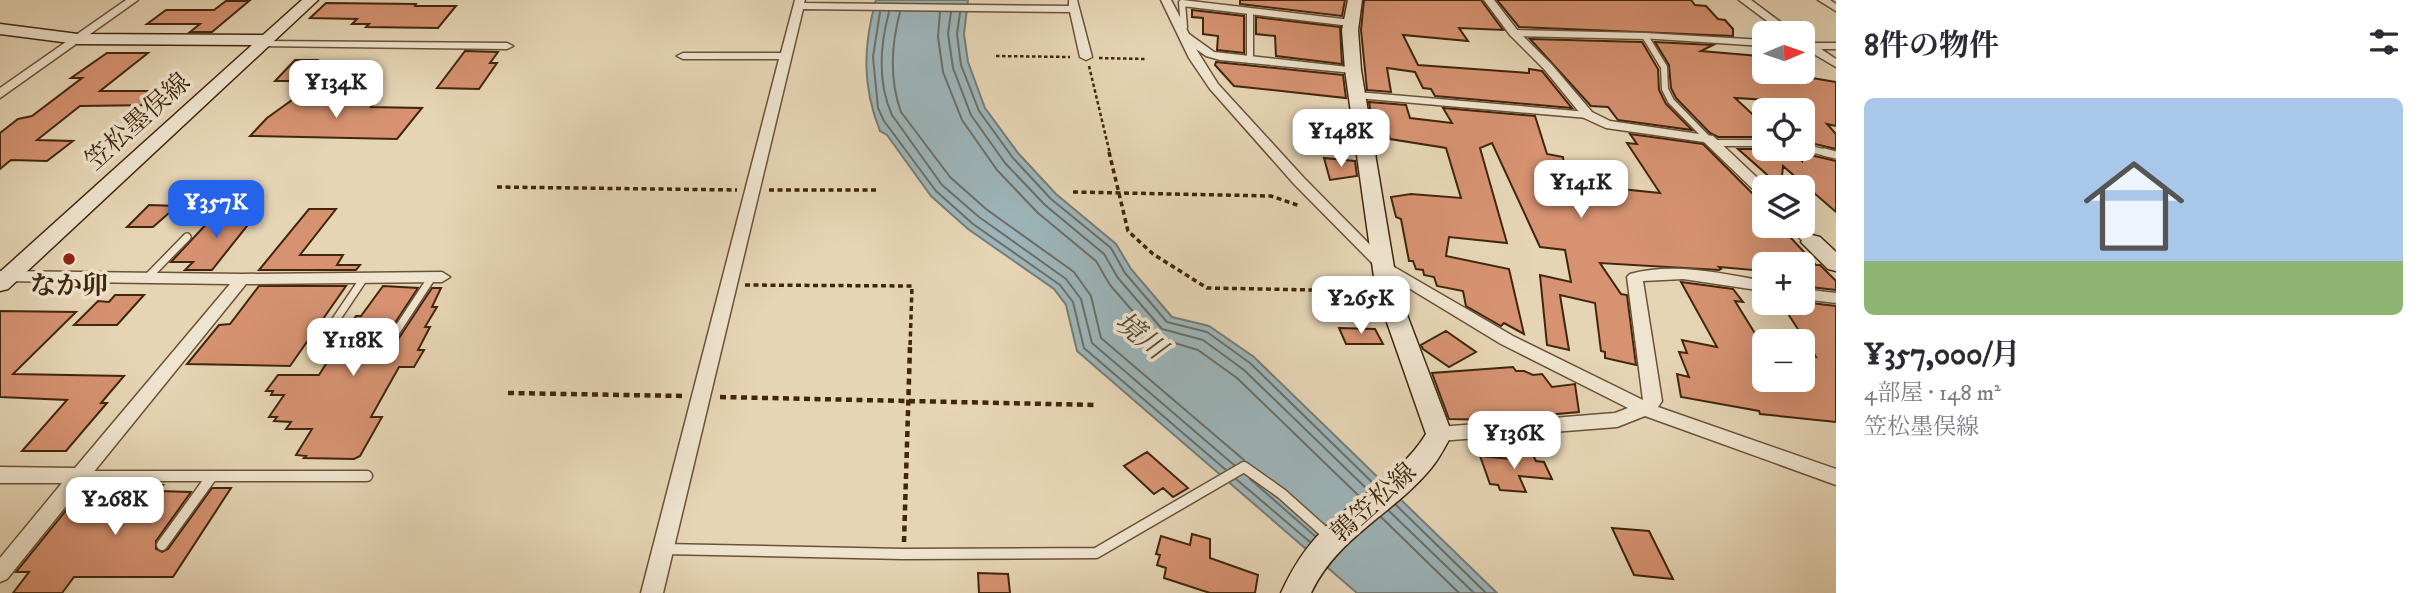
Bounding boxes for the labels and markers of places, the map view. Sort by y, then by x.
pin: ¥134K [287,60,385,120]
pin: ¥148K [1292,110,1390,169]
pin: ¥141K [1532,160,1630,220]
pin: ¥357K [167,180,265,240]
marker: なか卯 [61,251,77,267]
place label: なか卯 [30,270,108,303]
pin: ¥265K [1312,276,1410,336]
pin: ¥118K [304,318,402,378]
pin: ¥136K [1465,412,1563,471]
pin: ¥268K [66,477,164,537]

